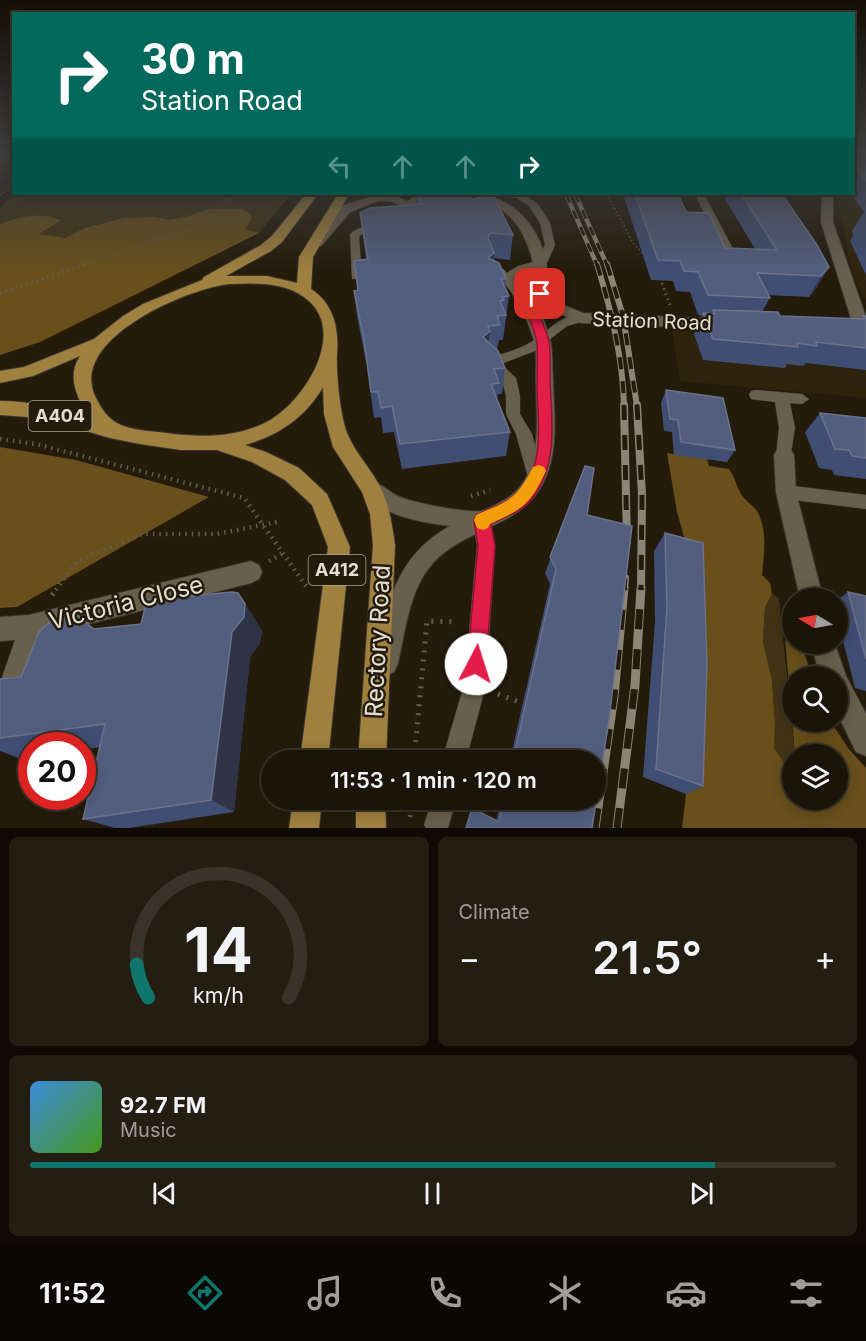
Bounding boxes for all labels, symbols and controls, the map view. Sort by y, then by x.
text: 30 m [141,33,245,84]
icon: right [42,36,120,114]
text: Station Road [141,84,303,117]
icon: left [323,150,356,183]
icon: ahead [386,150,419,183]
icon: ahead [449,150,482,183]
icon: right [512,150,545,183]
pin [514,268,565,319]
icon: arrive [523,277,556,310]
street label: Station Road [592,307,712,335]
road number: A404 [28,401,92,431]
road number: A412 [308,555,366,585]
street label: Rectory Road [359,564,396,718]
street label: Victoria Close [46,569,206,636]
north arrow [782,588,848,654]
map controls [782,588,848,810]
position arrow [444,632,508,696]
button: search [782,666,848,732]
speed limit sign: 20 [18,732,96,810]
button: layers [782,744,848,810]
text: 11:53 · 1 min · 120 m [330,767,537,793]
text: Climate [459,900,530,924]
text: 14 [184,912,253,987]
text: 21.5° [592,930,702,985]
text: − [459,938,480,978]
text: + [814,938,836,978]
text: km/h [193,983,244,1009]
text: 92.7 FM [120,1092,206,1118]
text: Music [120,1118,177,1142]
icon: previous [148,1177,181,1210]
icon: pause [416,1177,449,1210]
icon: next [685,1177,718,1210]
icon: directions [184,1272,226,1314]
icon: music [304,1272,346,1314]
icon: phone [424,1272,466,1314]
icon: climate [544,1272,586,1314]
icon: car [665,1272,707,1314]
icon: filters [785,1272,827,1314]
text: 11:52 [39,1277,106,1310]

